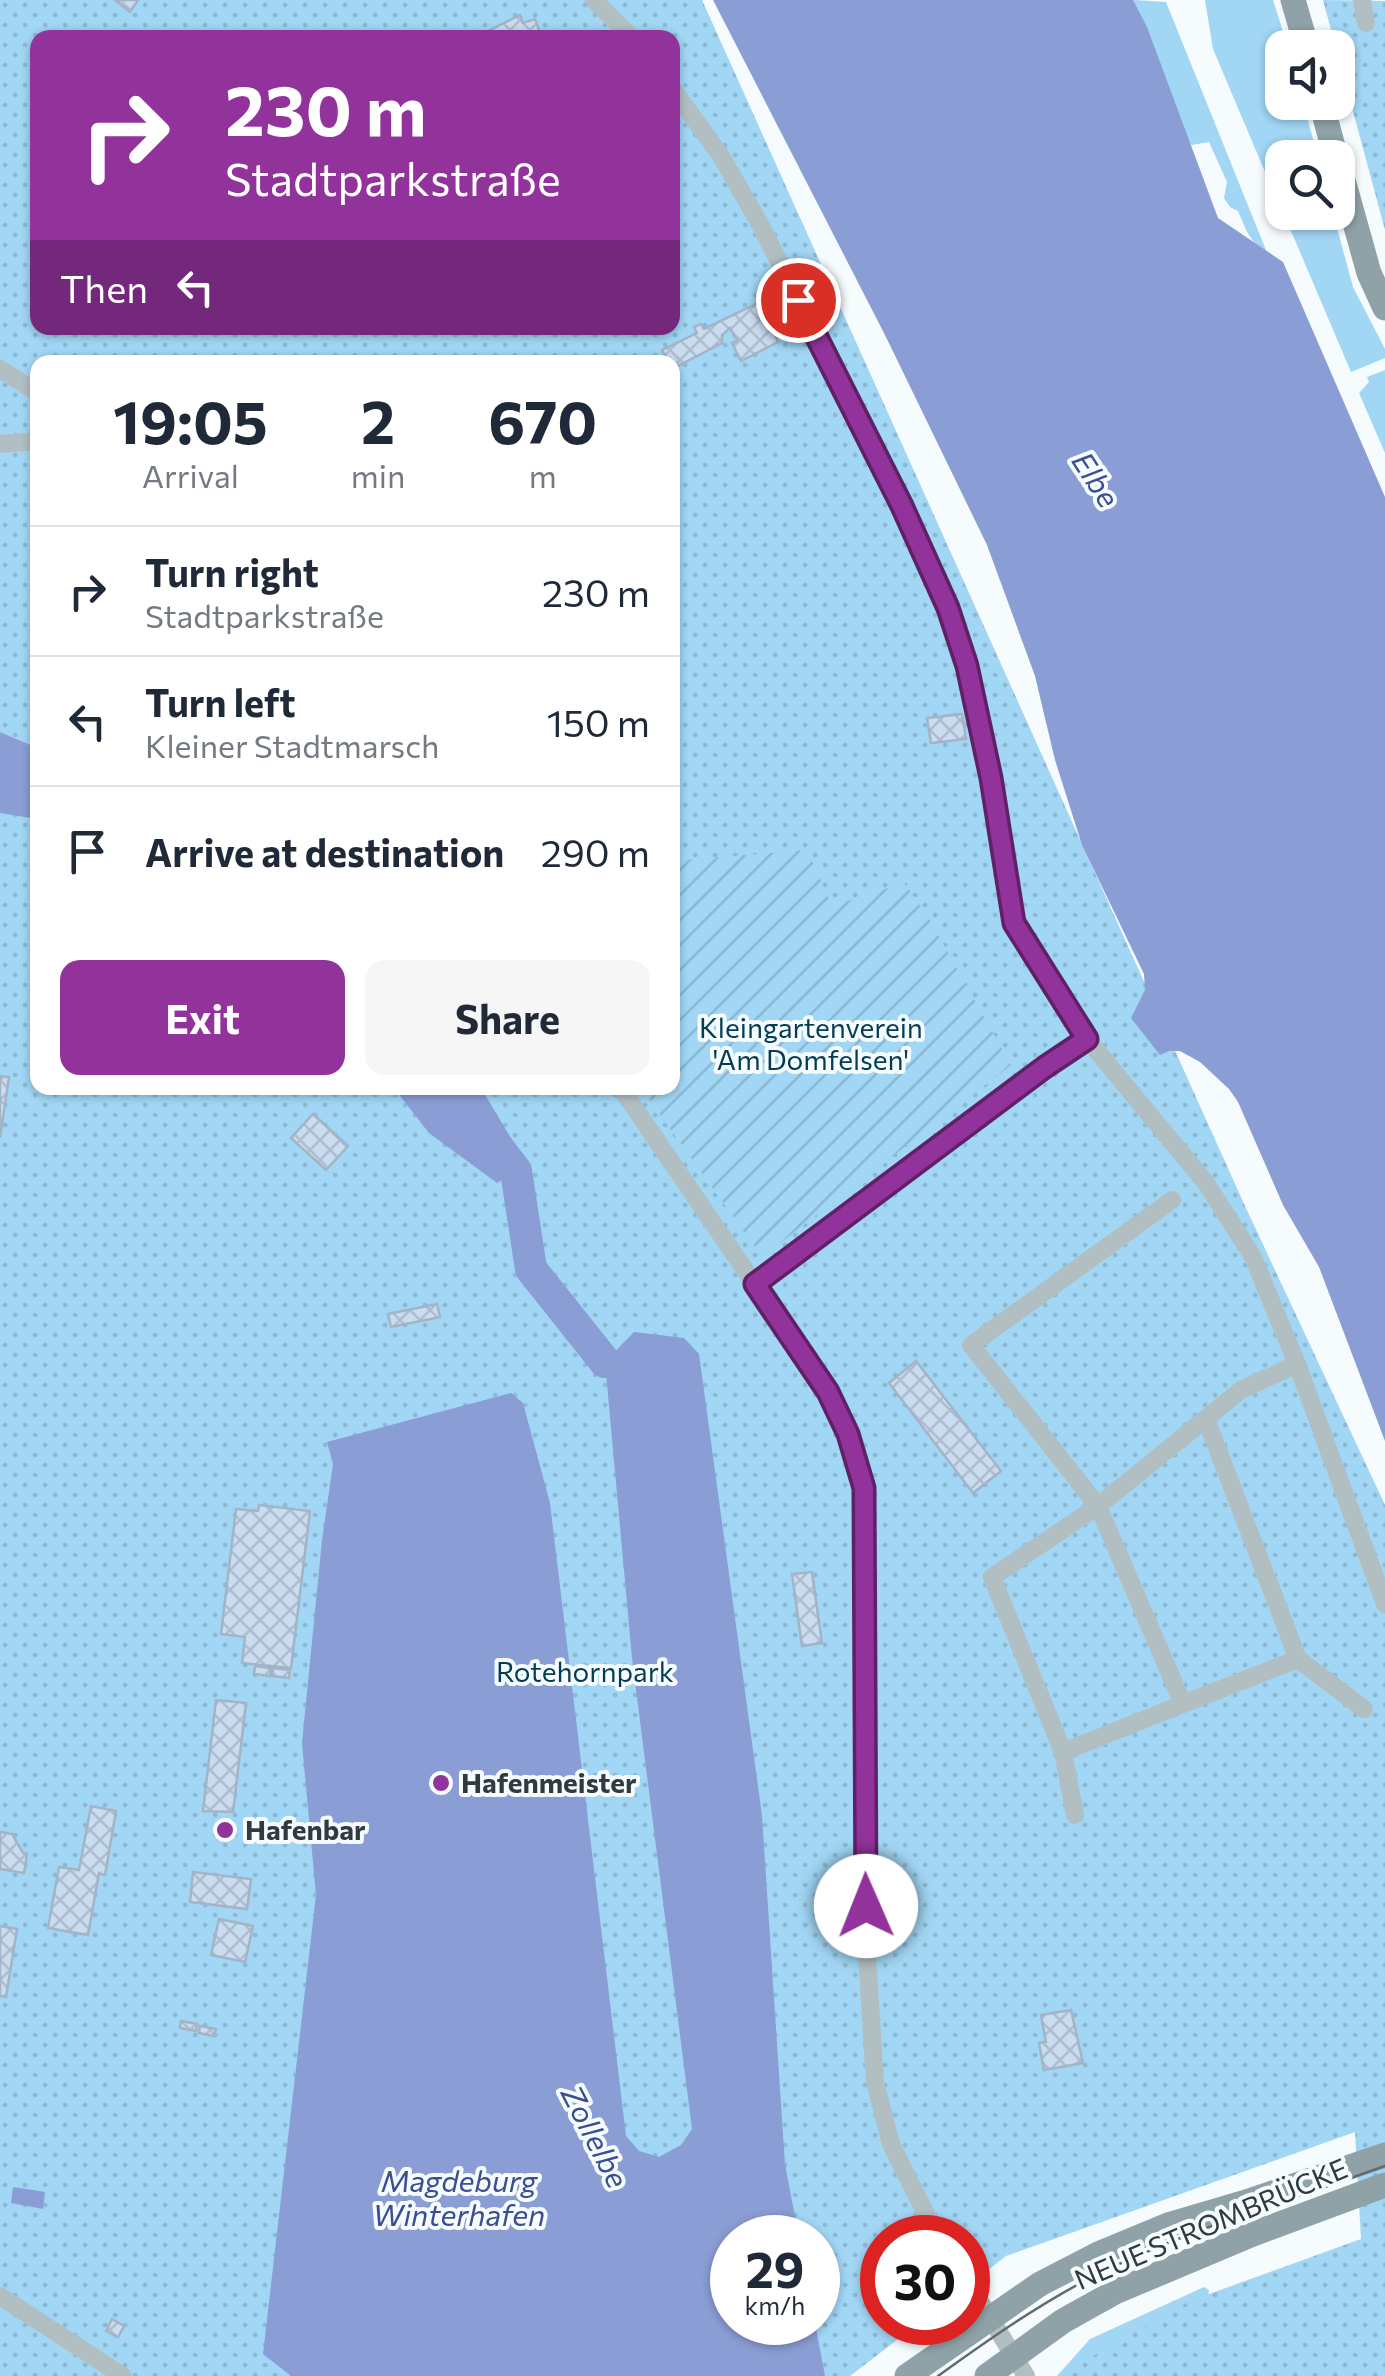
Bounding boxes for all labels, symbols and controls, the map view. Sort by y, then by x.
map controls [1265,30,1355,230]
button: sound [1265,30,1355,120]
text: 230 m [225,65,427,150]
icon: right [60,70,190,200]
button: search [1265,140,1355,230]
text: Stadtparkstraße [225,150,561,205]
pin [756,258,841,343]
icon: left [168,260,223,315]
text: Then [60,264,148,311]
icon: arrive [771,273,826,328]
text: 19:05 [113,383,268,456]
text: 2 [361,383,395,456]
text: 670 [488,383,597,456]
water label: Elbe [1066,444,1129,514]
text: Arrival [142,455,239,495]
text: min [351,455,405,495]
text: m [529,455,557,495]
text: Turn right [145,548,319,595]
icon: right [60,564,115,619]
text: 230 m [542,568,650,615]
text: Stadtparkstraße [145,595,384,635]
text: Turn left [145,678,296,725]
icon: left [60,694,115,749]
text: 150 m [547,698,650,745]
text: Kleiner Stadtmarsch [145,725,439,765]
icon: arrive [60,824,115,879]
text: Arrive at destination [145,828,504,875]
text: 290 m [541,828,650,875]
button: Exit [60,960,345,1075]
button: Share [365,960,650,1075]
park label: Kleingartenverein 'Am Domfelsen' [699,1010,923,1076]
park label: Rotehornpark [496,1654,674,1688]
place label: Hafenmeister [461,1765,637,1799]
marker: Hafenmeister [430,1772,452,1794]
place label: Hafenbar [245,1812,366,1846]
marker: Hafenbar [214,1819,236,1841]
position arrow [814,1854,918,1958]
water label: Zollelbe [554,2077,638,2194]
street label: NEUE STROMBRÜCKE [1069,2150,1352,2296]
water label: Magdeburg Winterhafen [373,2161,545,2232]
speed limit sign: 30 [860,2215,990,2345]
text: 29 [745,2237,804,2298]
text: km/h [745,2290,805,2320]

